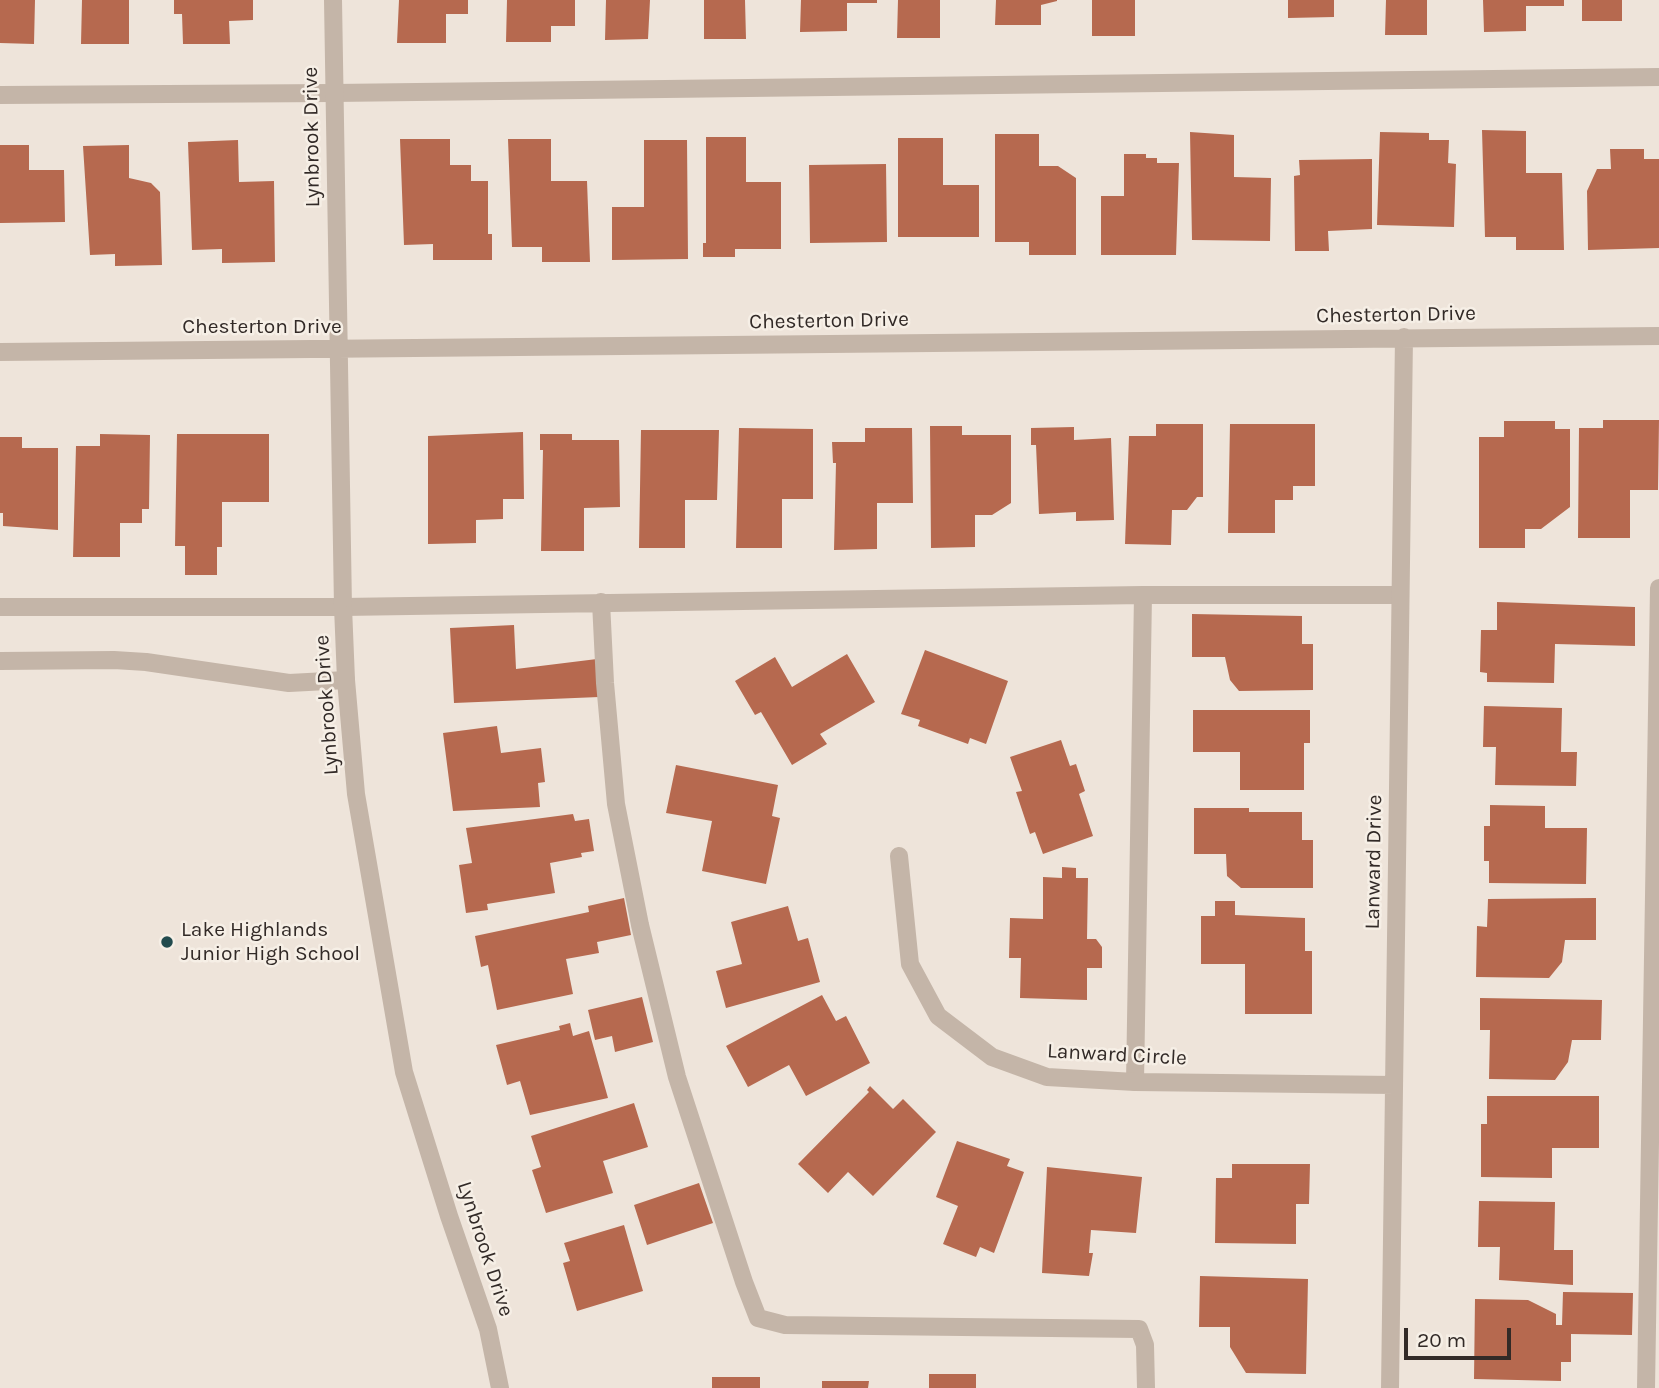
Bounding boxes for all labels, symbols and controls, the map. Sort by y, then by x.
street label: Lynbrook Drive [298,67,326,207]
street label: Chesterton Drive [1316,301,1476,329]
street label: Chesterton Drive [749,307,909,335]
street label: Chesterton Drive [182,314,342,340]
street label: Lynbrook Drive [310,634,344,776]
street label: Lanward Drive [1360,794,1388,930]
place label: Lake Highlands Junior High School [181,917,360,967]
marker: Lake Highlands Junior High School [159,934,175,950]
street label: Lanward Circle [1046,1039,1188,1071]
street label: Lynbrook Drive [451,1178,519,1320]
scale bar [1407,1314,1514,1358]
text: 20 m [1417,1328,1466,1352]

